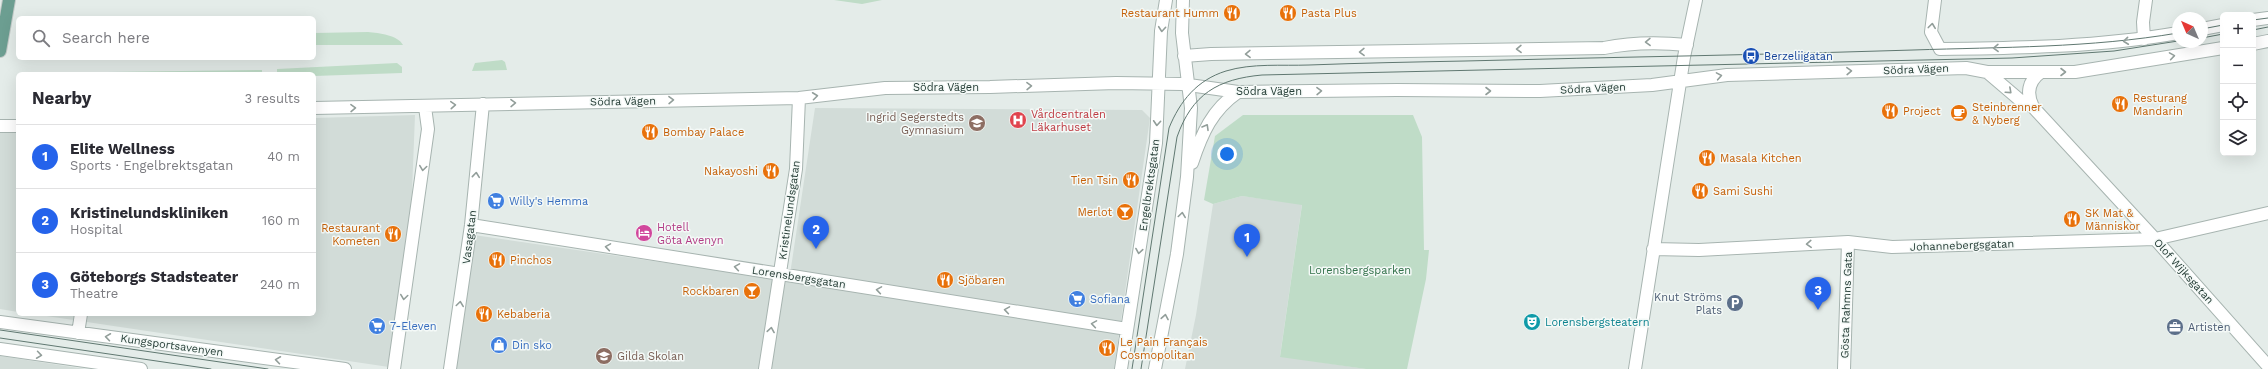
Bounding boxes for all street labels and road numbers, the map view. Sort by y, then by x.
street label: Södra Vägen [1883,62,1949,77]
street label: Södra Vägen [1560,80,1626,97]
street label: Södra Vägen [913,81,979,94]
street label: Södra Vägen [1236,85,1302,98]
street label: Södra Vägen [590,94,656,109]
street label: Engelbrektsgatan [1137,138,1162,232]
street label: Kristinelundsgatan [776,160,803,261]
street label: Vasagatan [460,209,479,265]
street label: Olof Wijksgatan [2151,236,2216,307]
street label: Johannebergsgatan [1910,237,2014,254]
street label: Gösta Rahmns Gata [1838,251,1855,359]
street label: Lorensbergsgatan [751,264,847,291]
street label: Kungsportsavenyen [120,332,224,359]

